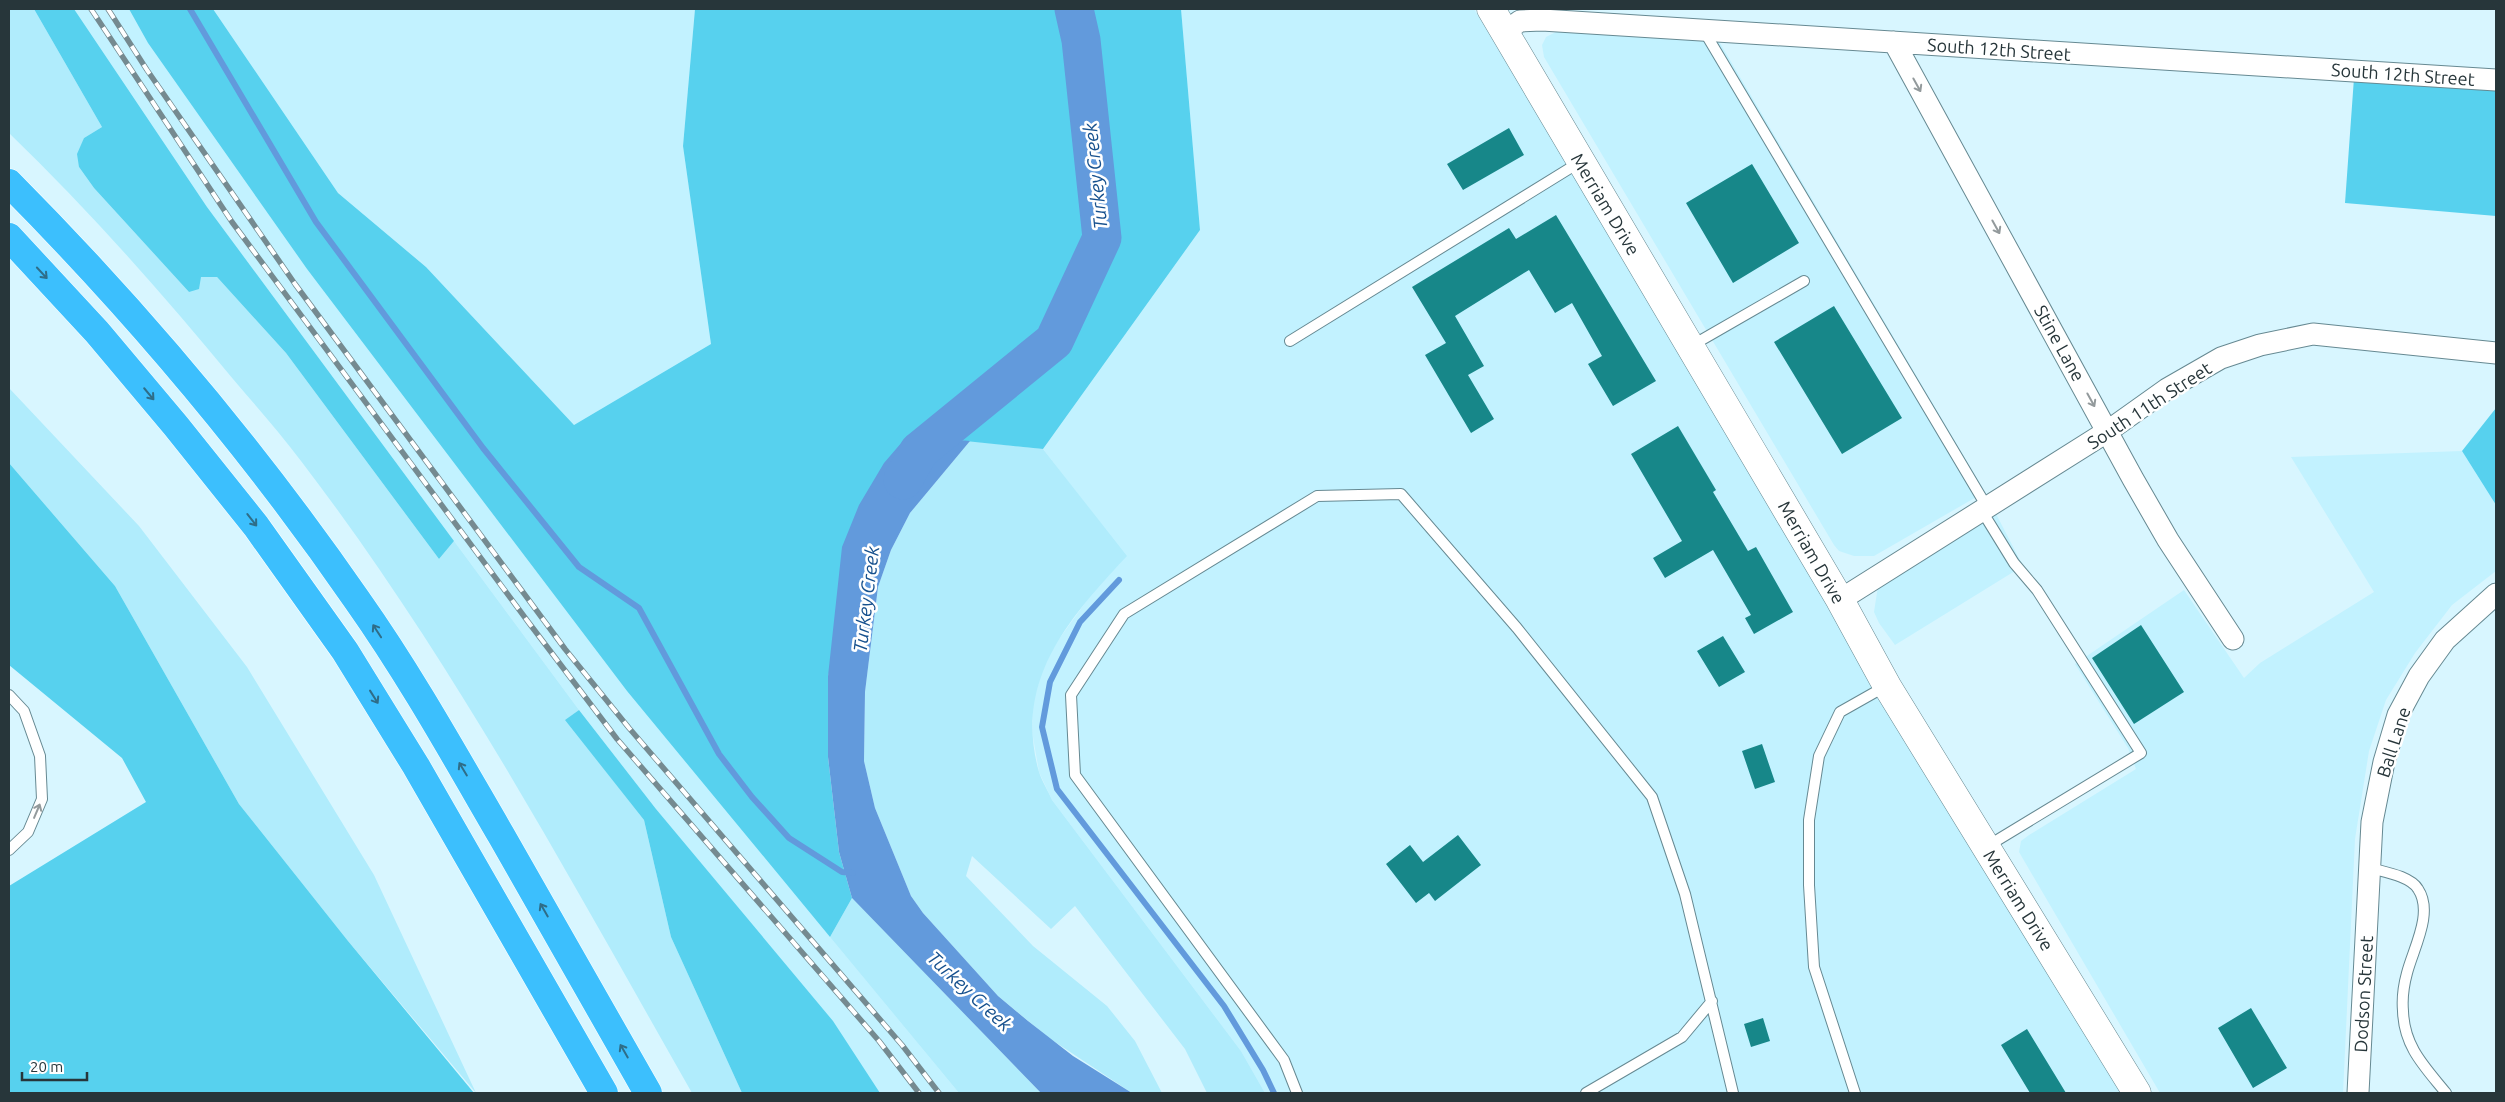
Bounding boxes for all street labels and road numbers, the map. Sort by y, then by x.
street label: South 12th Street [1927,34,2071,64]
street label: South 12th Street [2331,59,2475,89]
street label: Merriam Drive [1568,150,1644,258]
street label: Stine Lane [2031,301,2089,385]
street label: South 11th Street [2083,357,2215,453]
street label: Merriam Drive [1775,497,1849,607]
street label: Ball Lane [2372,704,2414,780]
street label: Merriam Drive [1980,846,2058,954]
street label: Dodson Street [2350,935,2376,1053]

